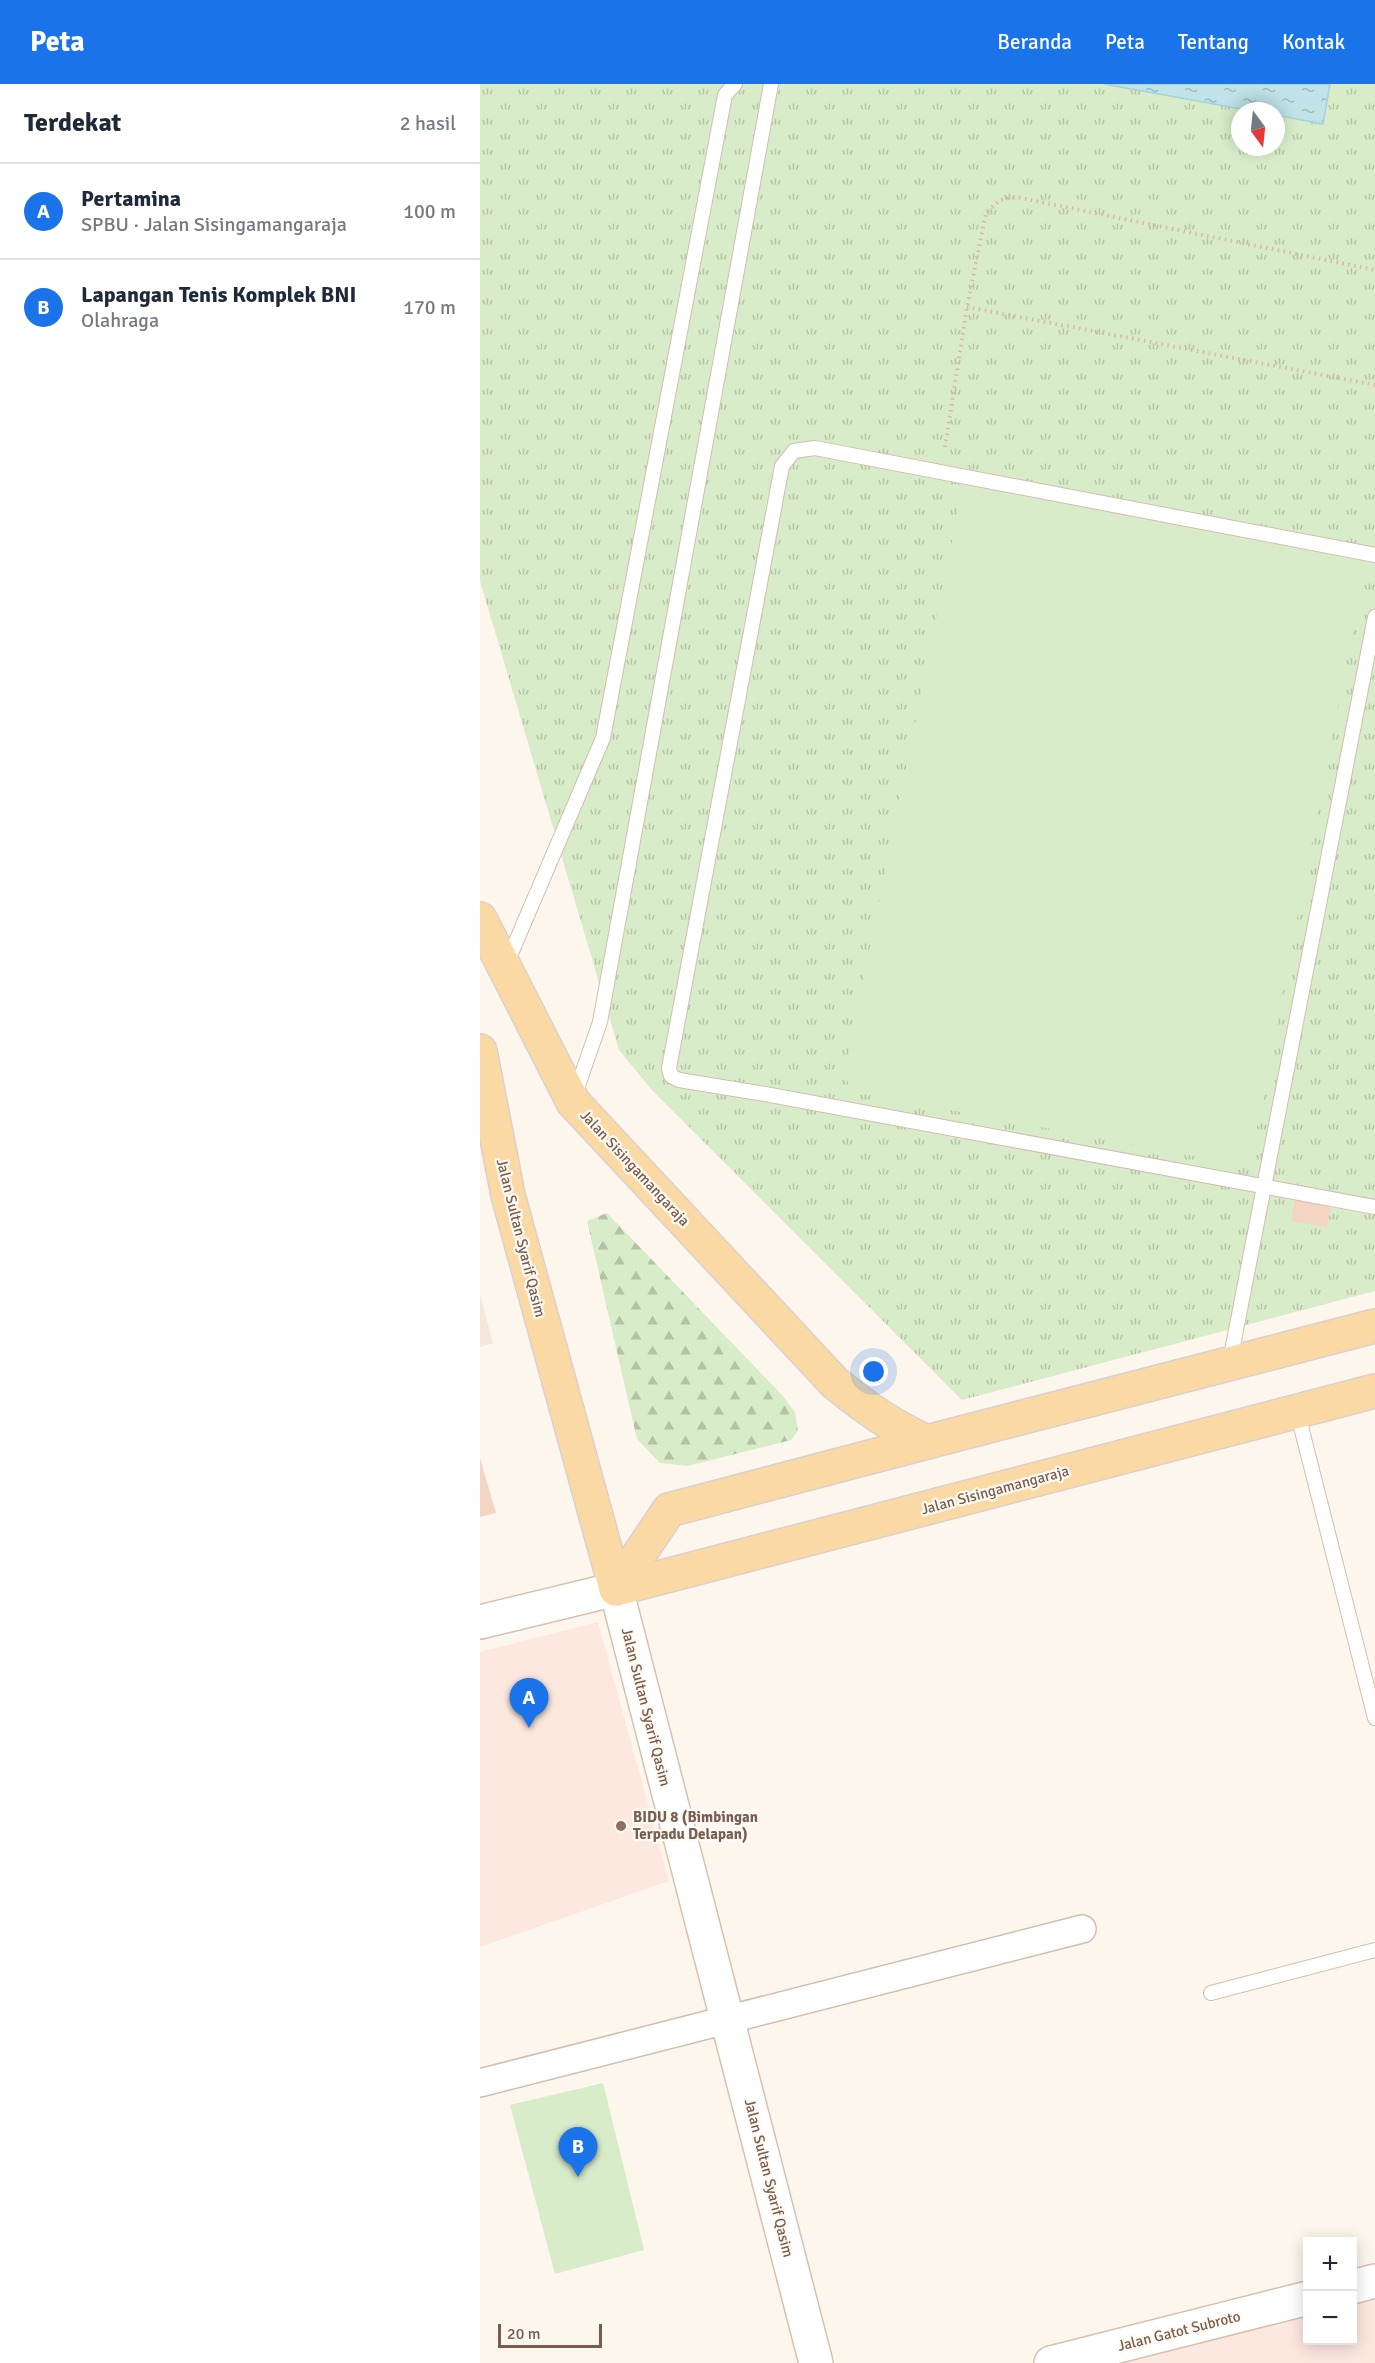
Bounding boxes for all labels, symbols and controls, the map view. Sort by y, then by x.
text: Peta [30,25,85,59]
text: Beranda [997,29,1072,55]
text: Peta [1105,29,1145,55]
text: Tentang [1178,29,1249,55]
text: Kontak [1282,29,1345,55]
north arrow [1231,102,1285,156]
text: Terdekat [24,107,121,139]
text: 2 hasil [400,111,456,136]
text: Pertamina [81,185,181,212]
text: A [37,199,50,224]
text: 100 m [403,199,456,224]
text: SPBU · Jalan Sisingamangaraja [81,212,347,237]
text: Lapangan Tenis Komplek BNI [81,281,356,308]
text: B [37,295,50,320]
text: 170 m [403,295,456,320]
text: Olahraga [81,308,159,333]
street label: Jalan Sisingamangaraja [576,1106,694,1230]
street label: Jalan Sultan Syarif Qasim [493,1157,549,1319]
your location [859,1357,888,1386]
street label: Jalan Sisingamangaraja [919,1462,1071,1518]
street label: Jalan Sultan Syarif Qasim [618,1626,674,1788]
pin: A [509,1678,548,1728]
place label: BIDU 8 (Bimbingan Terpadu Delapan) [633,1808,758,1843]
marker: BIDU 8 (Bimbingan Terpadu Delapan) [614,1819,628,1833]
street label: Jalan Sultan Syarif Qasim [741,2097,797,2259]
pin: B [558,2128,598,2177]
map controls [1303,2237,1357,2345]
button: + [1303,2237,1357,2291]
button: − [1303,2291,1357,2345]
street label: Jalan Gatot Subroto [1116,2307,1243,2355]
scale bar [498,2321,602,2348]
text: 20 m [507,2324,541,2344]

